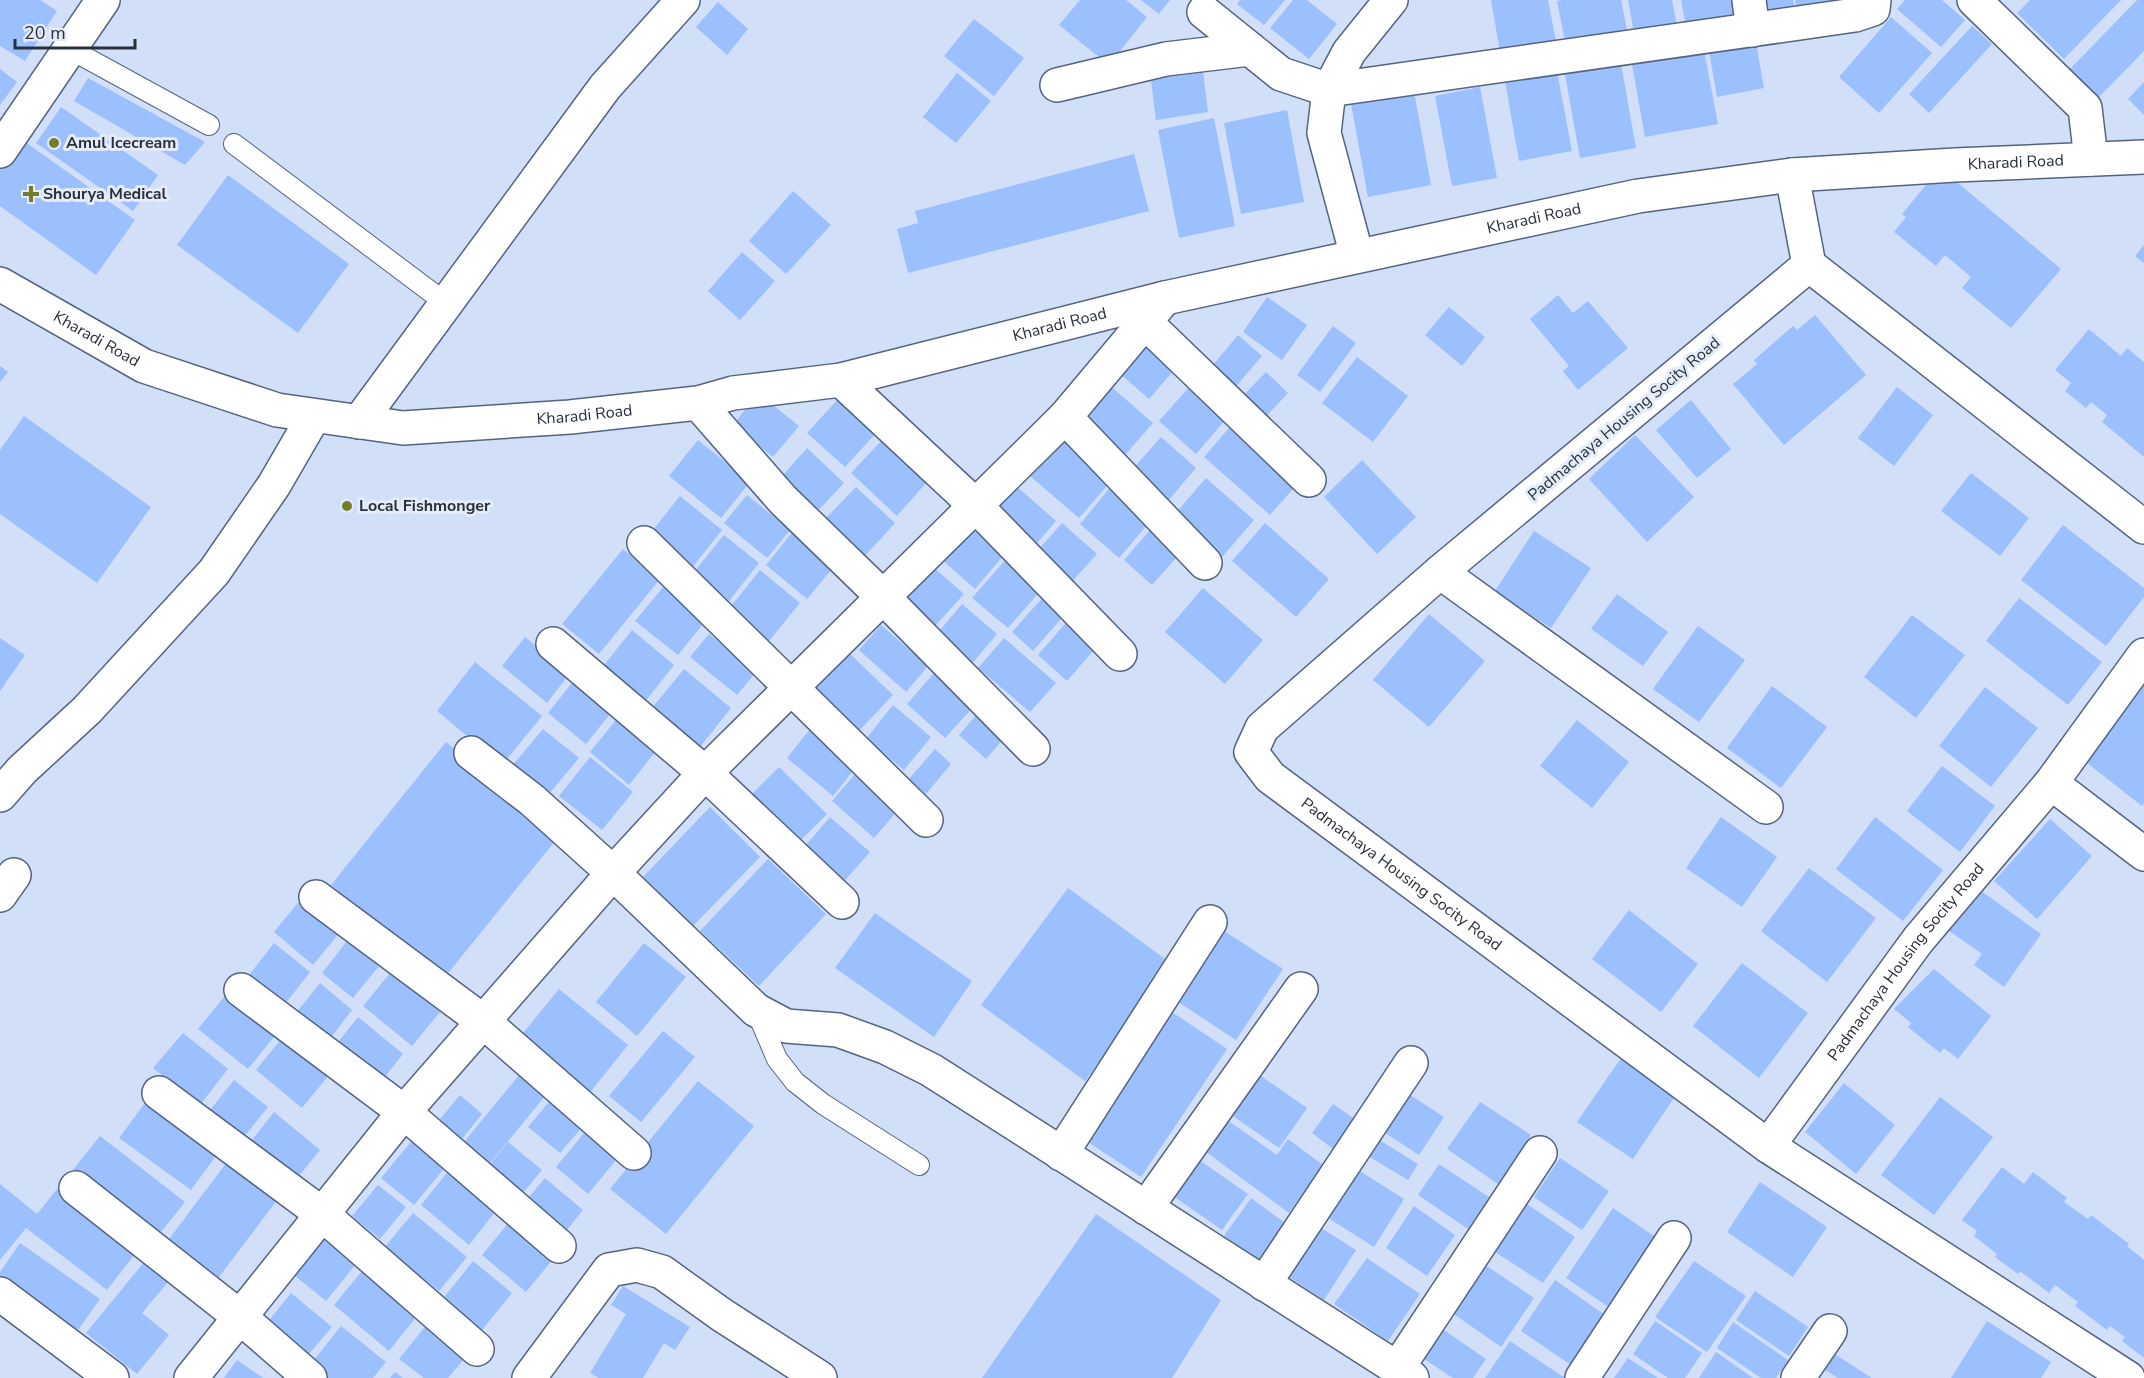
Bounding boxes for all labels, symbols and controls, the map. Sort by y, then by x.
scale bar [15,12,135,50]
text: 20 m [24,21,66,45]
place label: Amul Icecream [66,132,176,154]
marker: Amul Icecream [47,136,61,150]
street label: Kharadi Road [1967,149,2064,175]
place label: Shourya Medical [43,183,167,205]
marker: Shourya Medical [24,187,38,201]
street label: Kharadi Road [1485,198,1583,239]
street label: Kharadi Road [1010,302,1109,347]
street label: Kharadi Road [49,306,144,372]
street label: Padmachaya Housing Socity Road [1523,332,1725,506]
street label: Kharadi Road [536,399,633,430]
place label: Local Fishmonger [359,495,491,517]
marker: Local Fishmonger [340,499,354,513]
street label: Padmachaya Housing Socity Road [1297,793,1506,956]
street label: Padmachaya Housing Socity Road [1822,858,1989,1065]

